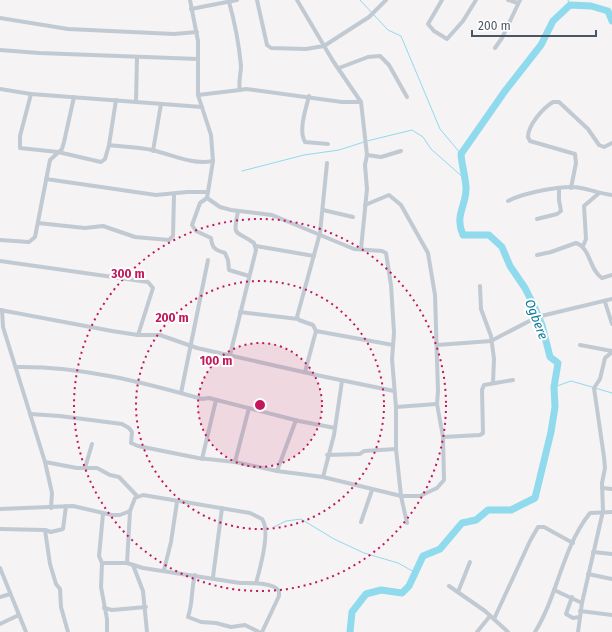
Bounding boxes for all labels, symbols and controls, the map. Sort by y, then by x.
scale bar [472,12,596,38]
text: 200 m [478,19,511,33]
text: 300 m [110,267,145,281]
water label: Ogbere [522,297,551,342]
text: 200 m [155,311,189,325]
text: 100 m [200,354,232,368]
centre of rings [253,398,267,412]

